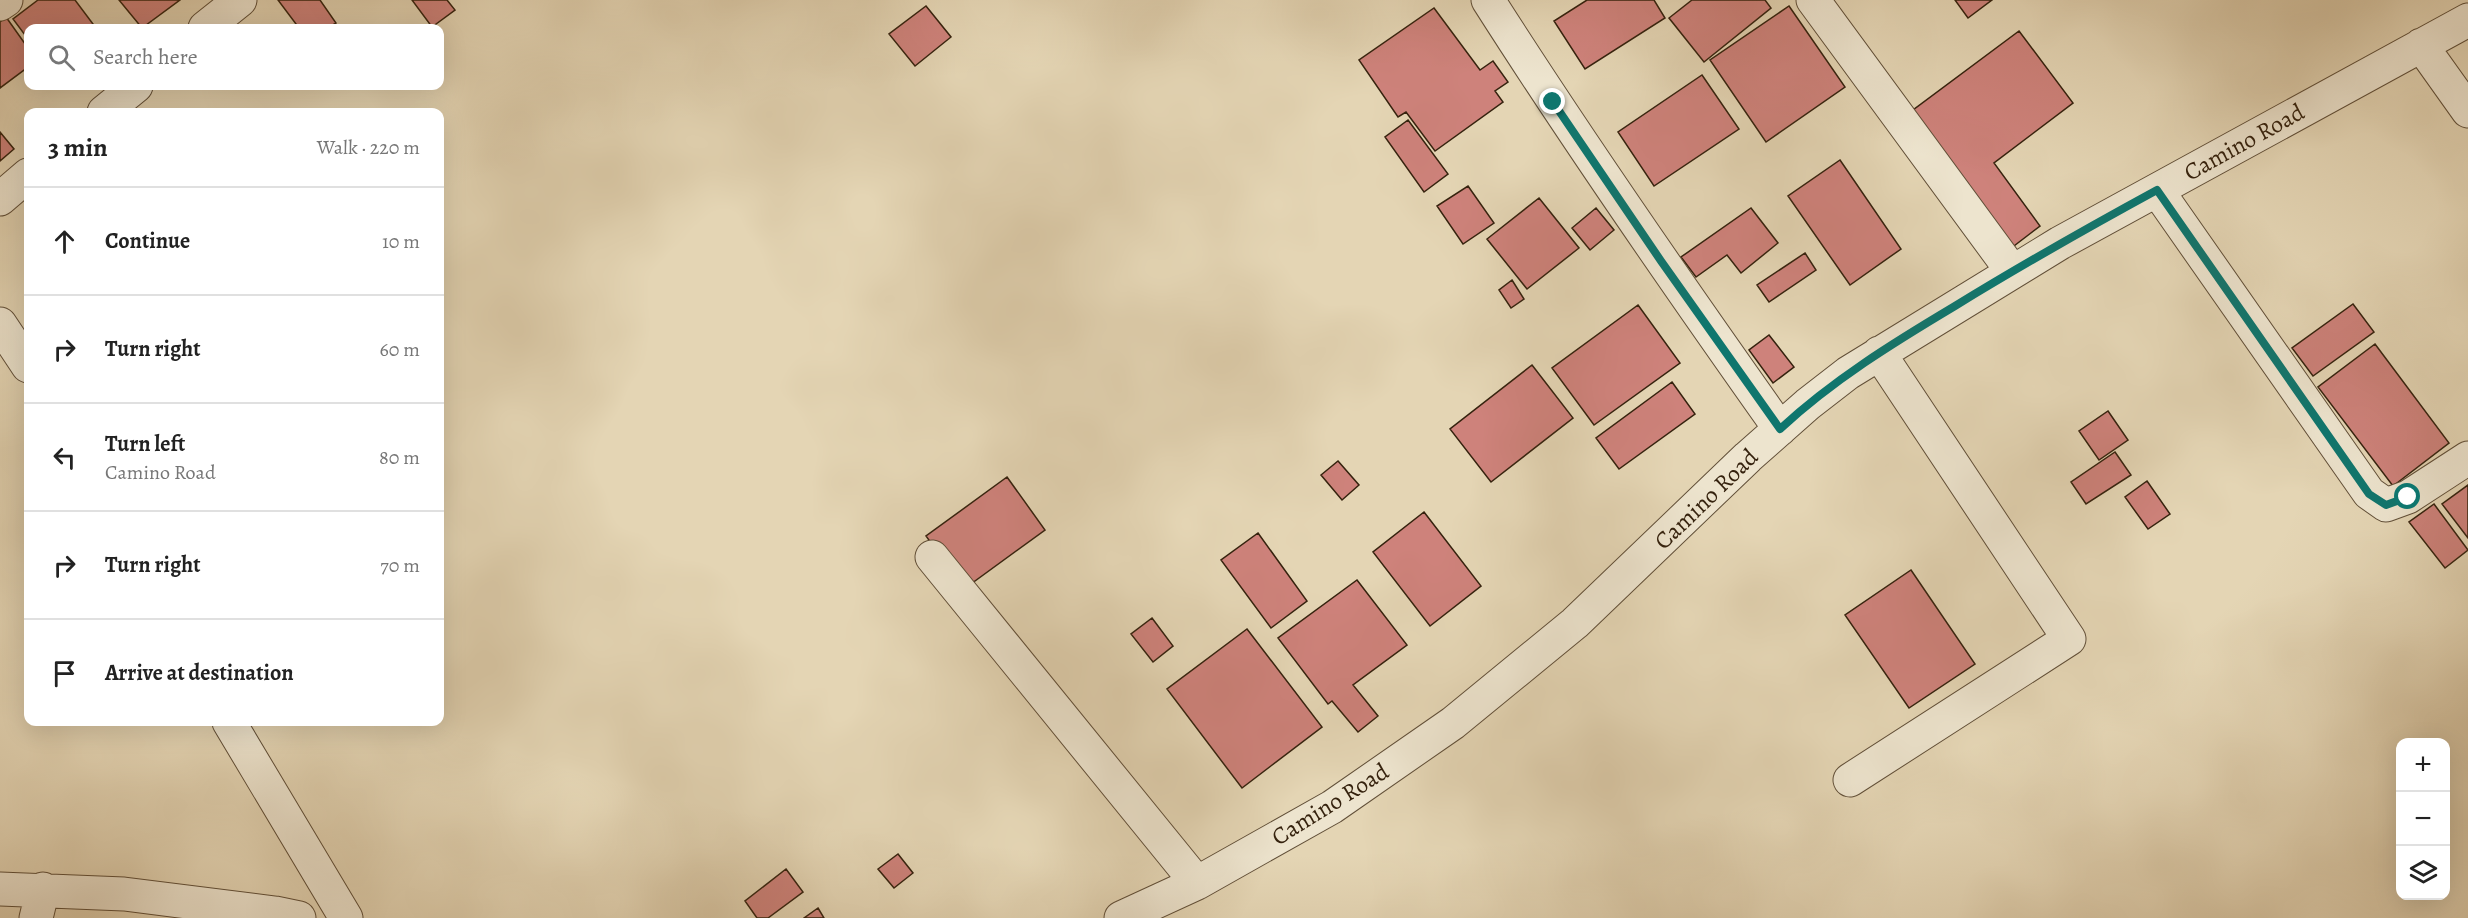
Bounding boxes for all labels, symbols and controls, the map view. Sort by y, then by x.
search box [24,24,444,90]
icon: search [45,41,78,74]
text: Search here [93,42,198,72]
route end [1539,88,1565,114]
street label: Camino Road [2178,96,2310,188]
text: 3 min [48,130,108,165]
text: Walk · 220 m [317,134,420,161]
icon: ahead [48,225,81,258]
text: Continue [105,226,190,256]
text: 10 m [382,228,420,255]
icon: right [48,333,81,366]
text: Turn right [105,334,201,364]
text: 60 m [380,336,420,363]
text: Turn left [105,429,185,459]
icon: left [48,441,81,474]
street label: Camino Road [1647,441,1765,557]
text: 80 m [379,444,420,471]
text: Camino Road [105,459,216,486]
route start [2394,483,2420,509]
icon: right [48,549,81,582]
text: Turn right [105,550,201,580]
text: 70 m [380,552,420,579]
icon: arrive [48,657,81,690]
text: Arrive at destination [105,658,294,688]
map controls [2396,738,2450,900]
button: + [2396,738,2450,792]
street label: Camino Road [1265,755,1395,853]
button: − [2396,792,2450,846]
button: layers [2396,846,2450,900]

